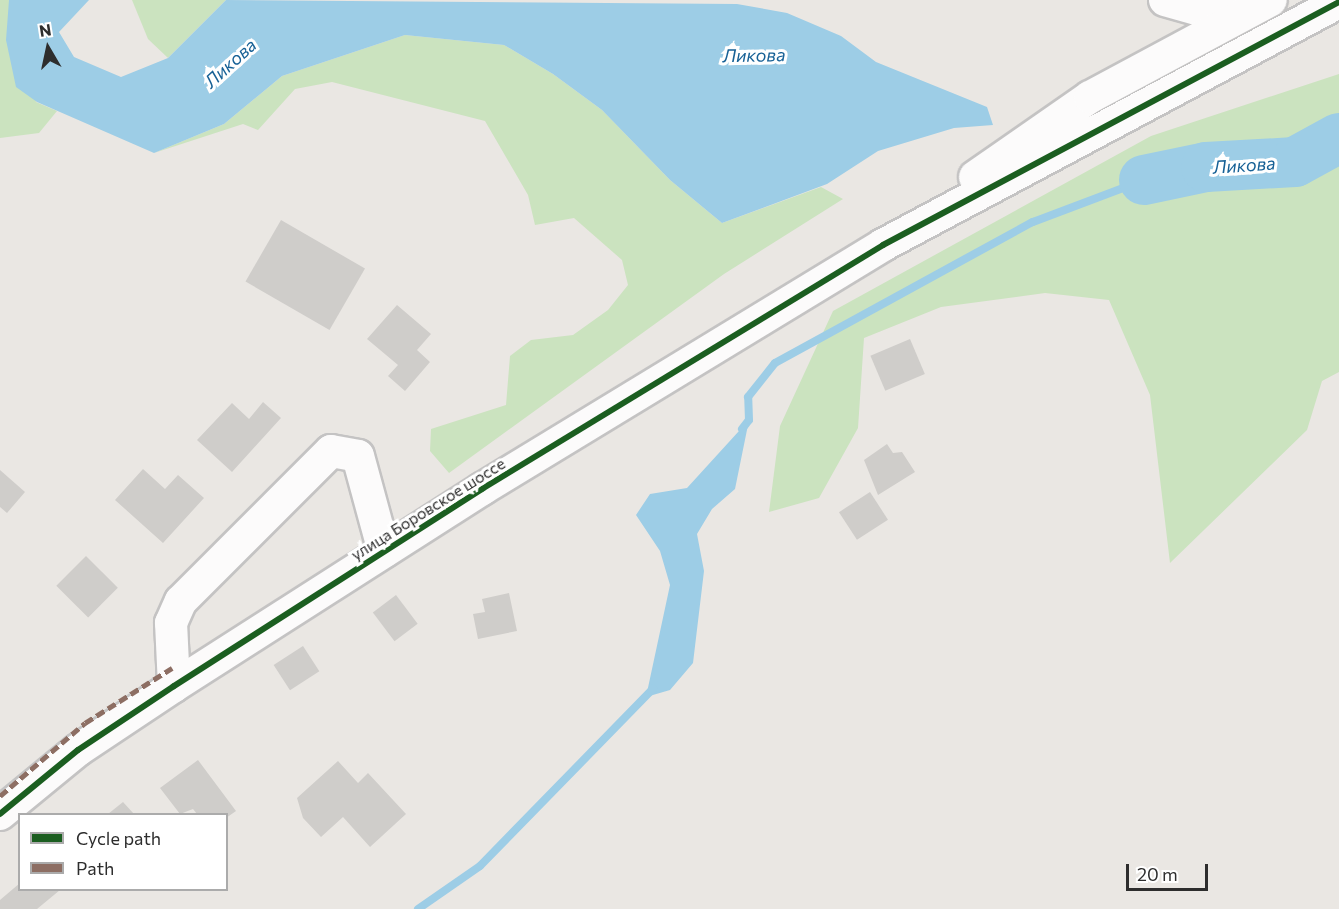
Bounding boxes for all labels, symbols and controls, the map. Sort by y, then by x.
north arrow [18,18,78,78]
text: N [38,19,53,40]
water label: Ликова [199,34,261,92]
water label: Ликова [722,44,786,66]
water label: Ликова [1212,152,1276,178]
street label: улица Боровское шоссе [347,454,509,564]
legend [18,813,228,891]
text: Cycle path [76,827,161,849]
scale bar [1129,852,1212,890]
text: Path [76,857,114,879]
text: 20 m [1137,863,1178,885]

